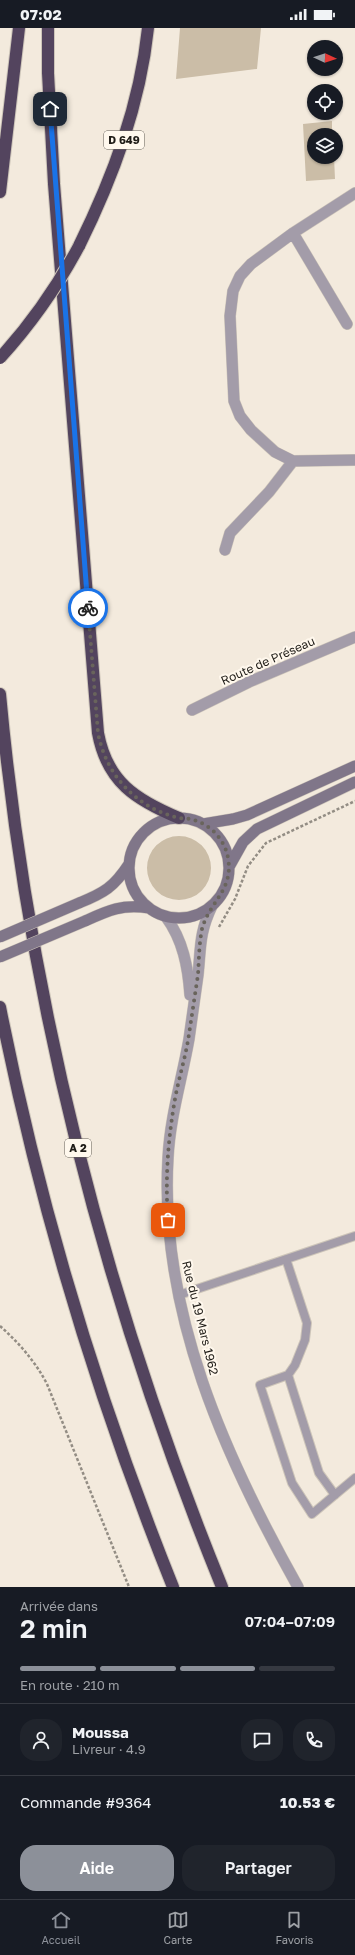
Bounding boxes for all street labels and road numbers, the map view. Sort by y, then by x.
road number: D 649 [104,131,144,149]
street label: Route de Préseau [218,633,317,688]
road number: A 2 [65,1139,91,1157]
street label: Rue du 19 Mars 1962 [179,1259,222,1377]

